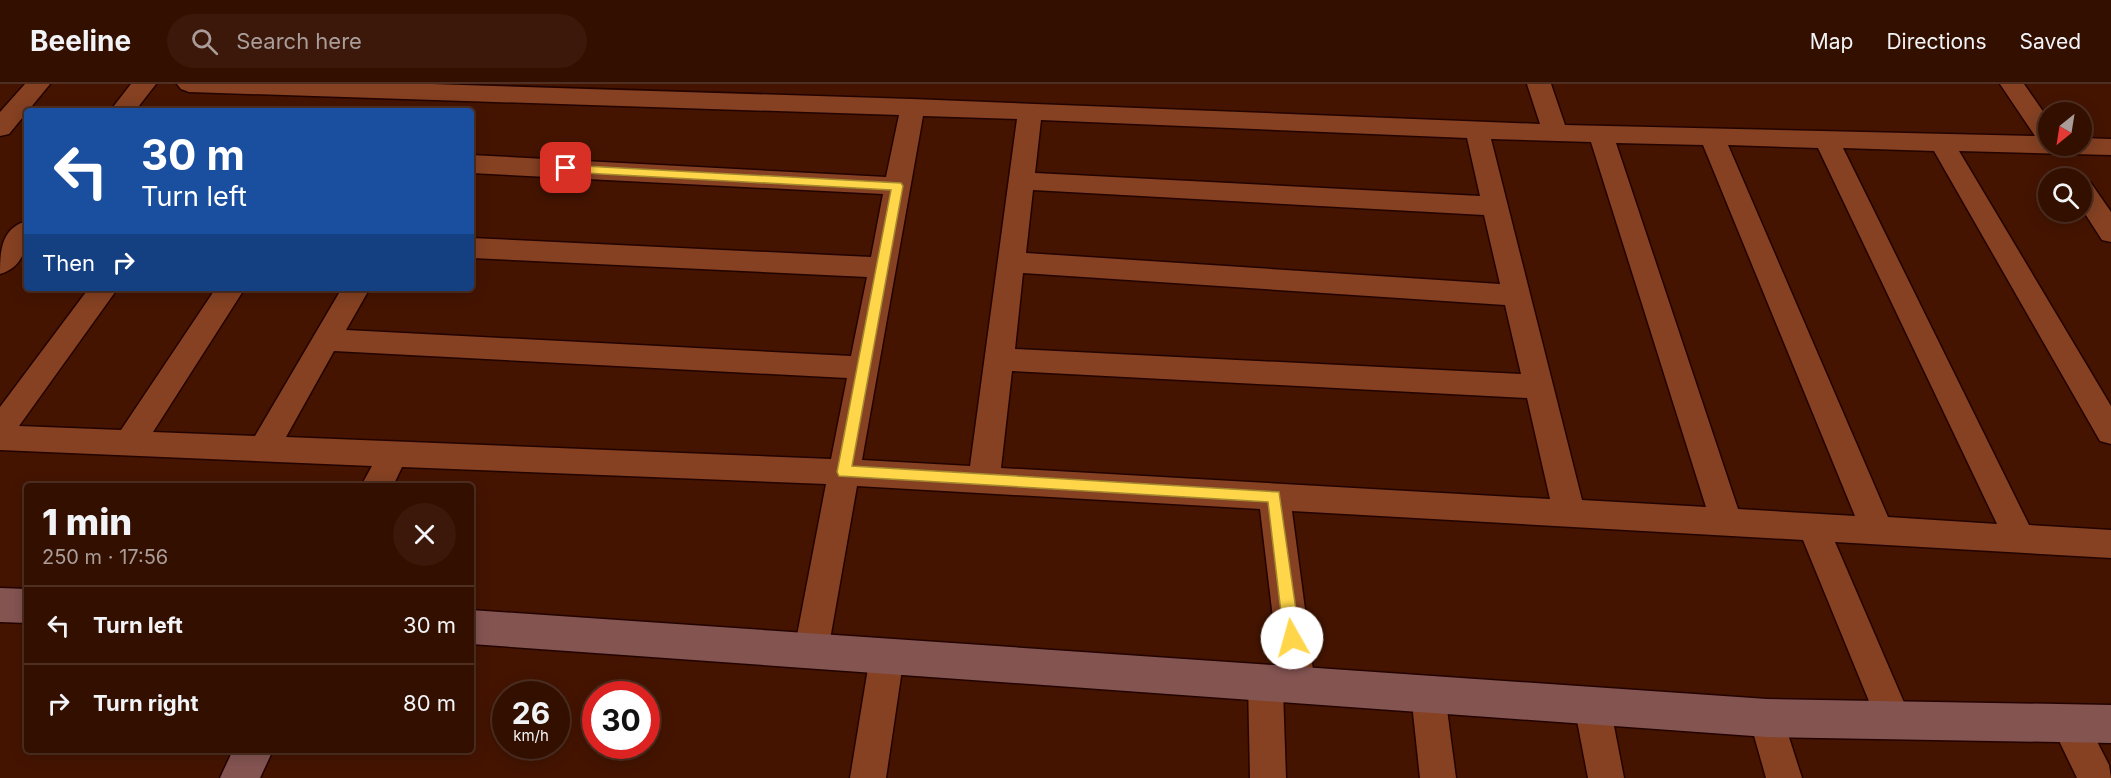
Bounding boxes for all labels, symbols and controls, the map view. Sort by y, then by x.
search box [167,14,587,68]
text: Beeline [30,24,131,58]
icon: search [188,25,221,58]
text: Search here [236,28,362,54]
text: Map [1810,29,1853,54]
text: Directions [1886,29,1987,54]
text: Saved [2020,29,2081,54]
north arrow [2038,102,2092,156]
map controls [2038,102,2092,222]
text: 30 m [141,129,245,180]
icon: left [42,132,120,210]
pin [540,142,591,193]
icon: arrive [549,151,582,184]
button: search [2038,168,2092,222]
text: Turn left [141,180,247,213]
icon: right [107,246,140,279]
text: Then [42,250,95,276]
text: 1 min [42,500,132,544]
button: close [393,503,456,566]
text: 250 m · 17:56 [42,545,168,569]
position arrow [1260,606,1324,670]
icon: left [42,609,75,642]
text: Turn left [93,612,183,638]
text: 30 m [403,612,456,638]
speed limit sign: 30 [582,681,660,759]
icon: right [42,687,75,720]
text: Turn right [93,690,199,716]
text: 80 m [403,690,456,716]
text: 26 [512,695,550,731]
text: km/h [513,726,549,745]

